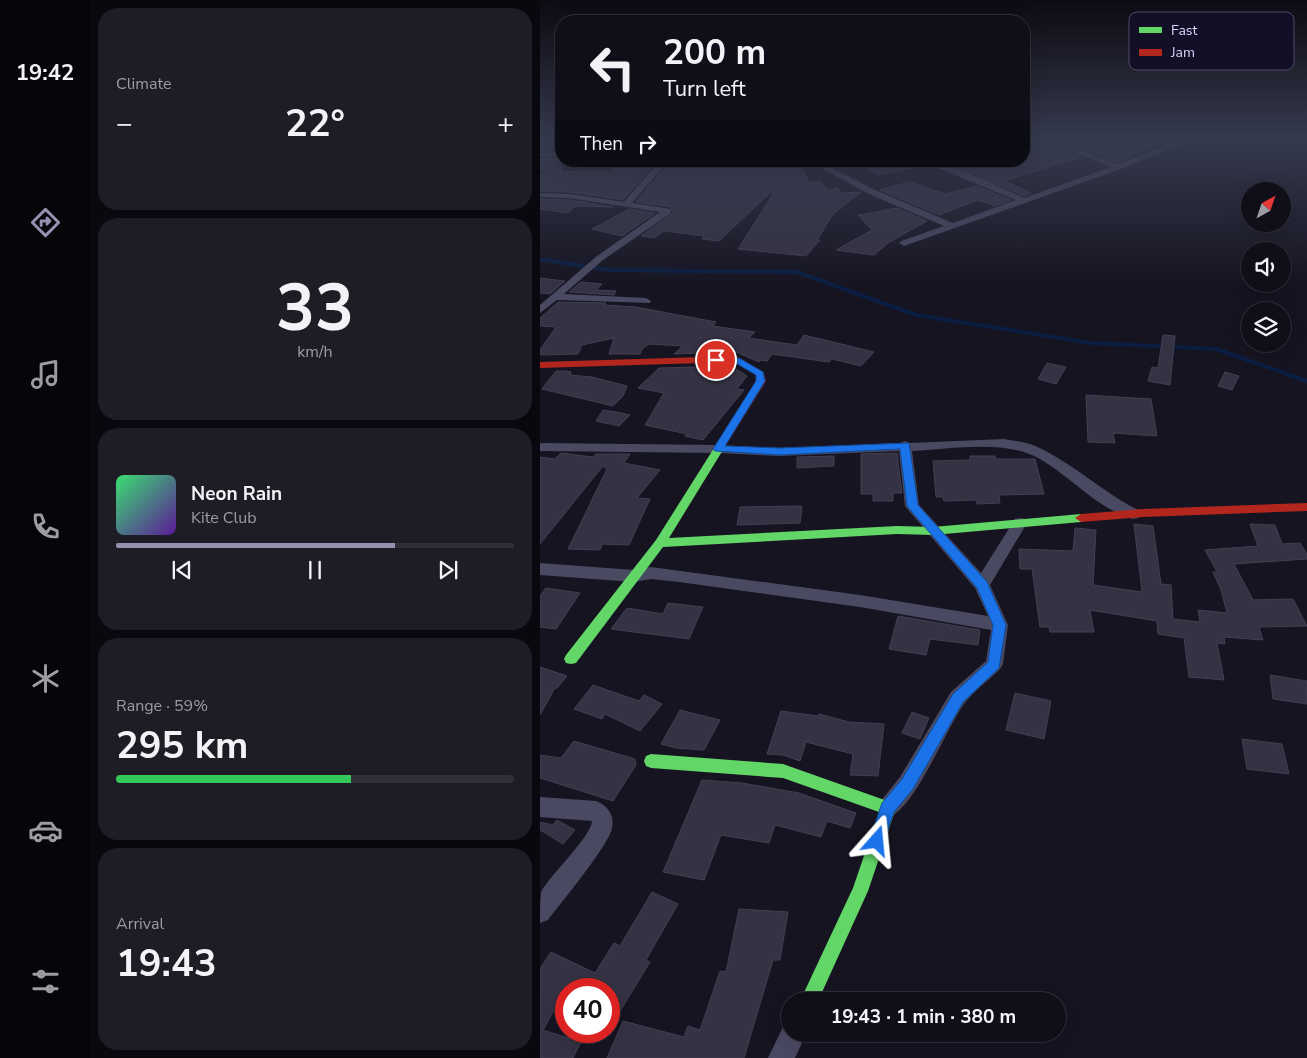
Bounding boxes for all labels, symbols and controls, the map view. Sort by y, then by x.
legend [1129,12,1294,70]
text: Fast [1171,21,1197,40]
text: 200 m [663,29,766,76]
icon: left [580,35,645,100]
text: Jam [1170,43,1195,62]
text: 19:42 [16,58,74,88]
text: Climate [116,73,171,95]
text: Turn left [663,74,746,104]
text: 22° [285,98,345,149]
text: − [116,105,133,143]
text: + [497,105,514,143]
icon: right [633,130,661,158]
text: Then [580,131,623,157]
north arrow [1241,182,1291,232]
map controls [1241,182,1291,352]
icon: directions [28,205,63,240]
button: sound [1241,242,1291,292]
text: 33 [276,264,354,353]
button: layers [1241,302,1291,352]
pin [695,339,737,381]
text: km/h [297,341,333,363]
icon: arrive [702,346,730,374]
icon: music [28,357,63,392]
text: Neon Rain [191,481,282,507]
text: Kite Club [191,507,257,529]
icon: phone [28,509,63,544]
icon: previous [168,556,196,584]
icon: pause [301,556,329,584]
icon: next [434,556,462,584]
icon: climate [28,661,63,696]
text: Range · 59% [116,695,208,717]
text: 295 km [116,720,248,771]
icon: car [28,813,63,848]
position arrow [850,814,902,866]
text: Arrival [116,913,164,935]
text: 19:43 [116,938,217,989]
icon: filters [28,964,63,999]
speed limit sign: 40 [555,978,620,1043]
text: 19:43 · 1 min · 380 m [831,1004,1016,1030]

